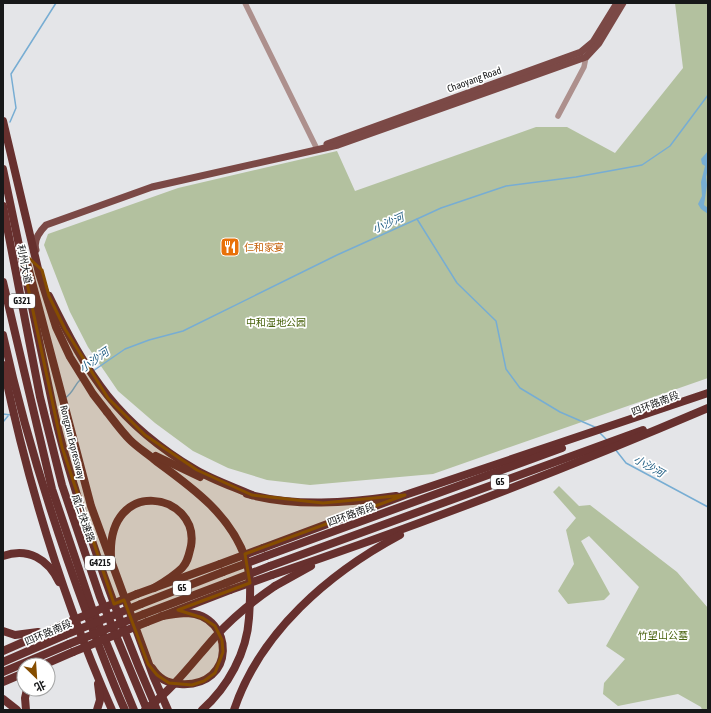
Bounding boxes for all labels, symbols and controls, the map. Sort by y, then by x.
street label: Chaoyang Road [446,64,503,94]
water label: 小沙河 [370,210,407,235]
restaurant icon: 仁和家宴 [219,236,241,258]
place label: 仁和家宴 [244,242,284,253]
street label: 利州大道 [15,243,34,285]
road number: G321 [9,294,35,308]
park label: 中和湿地公园 [246,317,306,328]
water label: 小沙河 [77,344,113,374]
street label: 四环路南段 [630,389,680,418]
street label: Rongzun Expressway [58,404,87,480]
water label: 小沙河 [632,453,668,480]
road number: G5 [491,475,509,489]
street label: 成仁快速路 [70,493,97,544]
street label: 四环路南段 [326,501,377,528]
road number: G4215 [85,556,115,570]
road number: G5 [173,581,191,595]
street label: 四环路南段 [23,618,73,647]
park label: 竹望山公墓 [638,630,688,641]
north arrow [16,657,56,697]
text: 北 [33,678,48,694]

